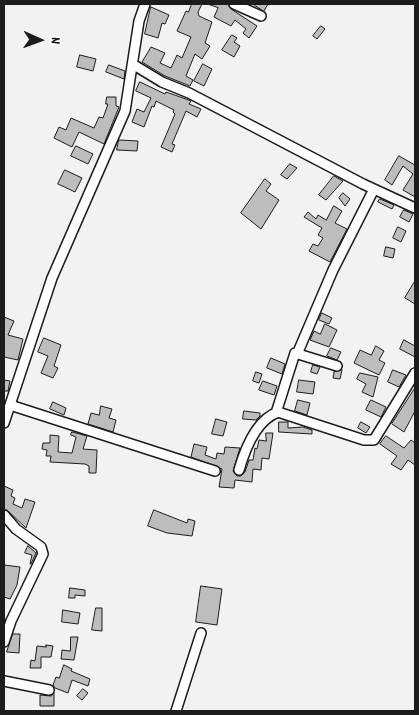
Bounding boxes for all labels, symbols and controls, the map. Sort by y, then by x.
north arrow [15,15,65,65]
text: N [45,37,65,44]

